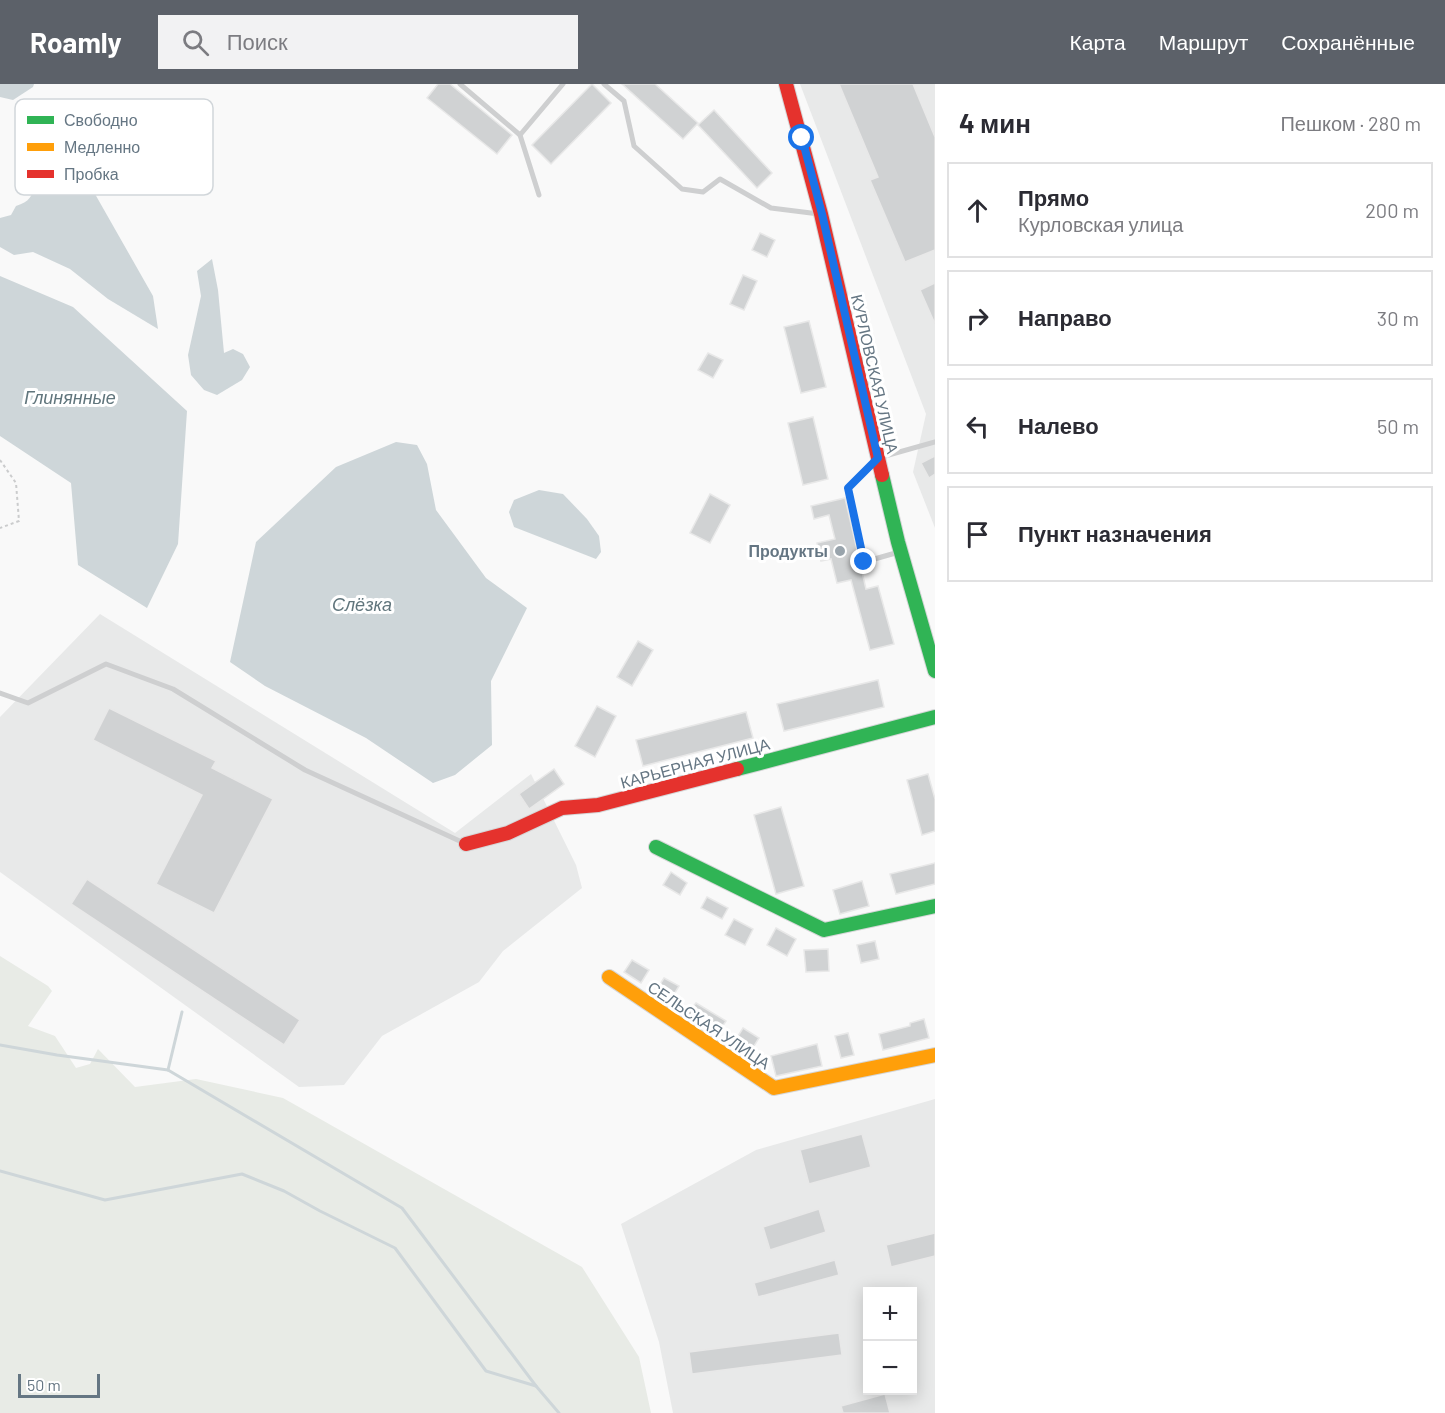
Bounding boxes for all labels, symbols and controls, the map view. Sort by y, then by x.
search box [158,15,578,69]
text: Roamly [30,25,122,59]
icon: search [179,26,212,59]
text: Поиск [227,28,288,54]
text: Карта [1070,29,1126,54]
text: Маршрут [1159,29,1248,54]
text: Сохранённые [1281,29,1415,54]
legend [15,99,213,195]
text: 4 мин [959,107,1031,138]
text: Свободно [64,110,138,129]
text: Пешком · 280 m [1280,111,1421,135]
route start [788,124,814,150]
text: Медленно [64,137,140,156]
text: Пробка [64,164,119,183]
text: Прямо [1018,184,1089,210]
icon: ahead [961,194,994,227]
text: 200 m [1365,198,1419,222]
text: Курловская улица [1018,212,1183,236]
street label: КУРЛОВСКАЯ УЛИЦА [848,292,903,456]
icon: right [961,302,994,335]
text: Направо [1018,304,1112,330]
text: 30 m [1377,306,1419,330]
water label: Глинянные [24,386,116,408]
icon: left [961,410,994,443]
text: Налево [1018,412,1099,438]
text: 50 m [1377,414,1419,438]
icon: arrive [961,518,994,551]
text: Пункт назначения [1018,520,1212,546]
place label: Продукты [748,541,828,560]
marker: Продукты [833,544,847,558]
route end [850,548,876,574]
water label: Слёзка [332,593,392,615]
street label: КАРЬЕРНАЯ УЛИЦА [618,733,772,792]
street label: СЕЛЬСКАЯ УЛИЦА [645,977,774,1073]
map controls [863,1287,917,1395]
button: + [863,1287,917,1341]
button: − [863,1341,917,1395]
scale bar [18,1371,100,1398]
text: 50 m [27,1375,61,1394]

